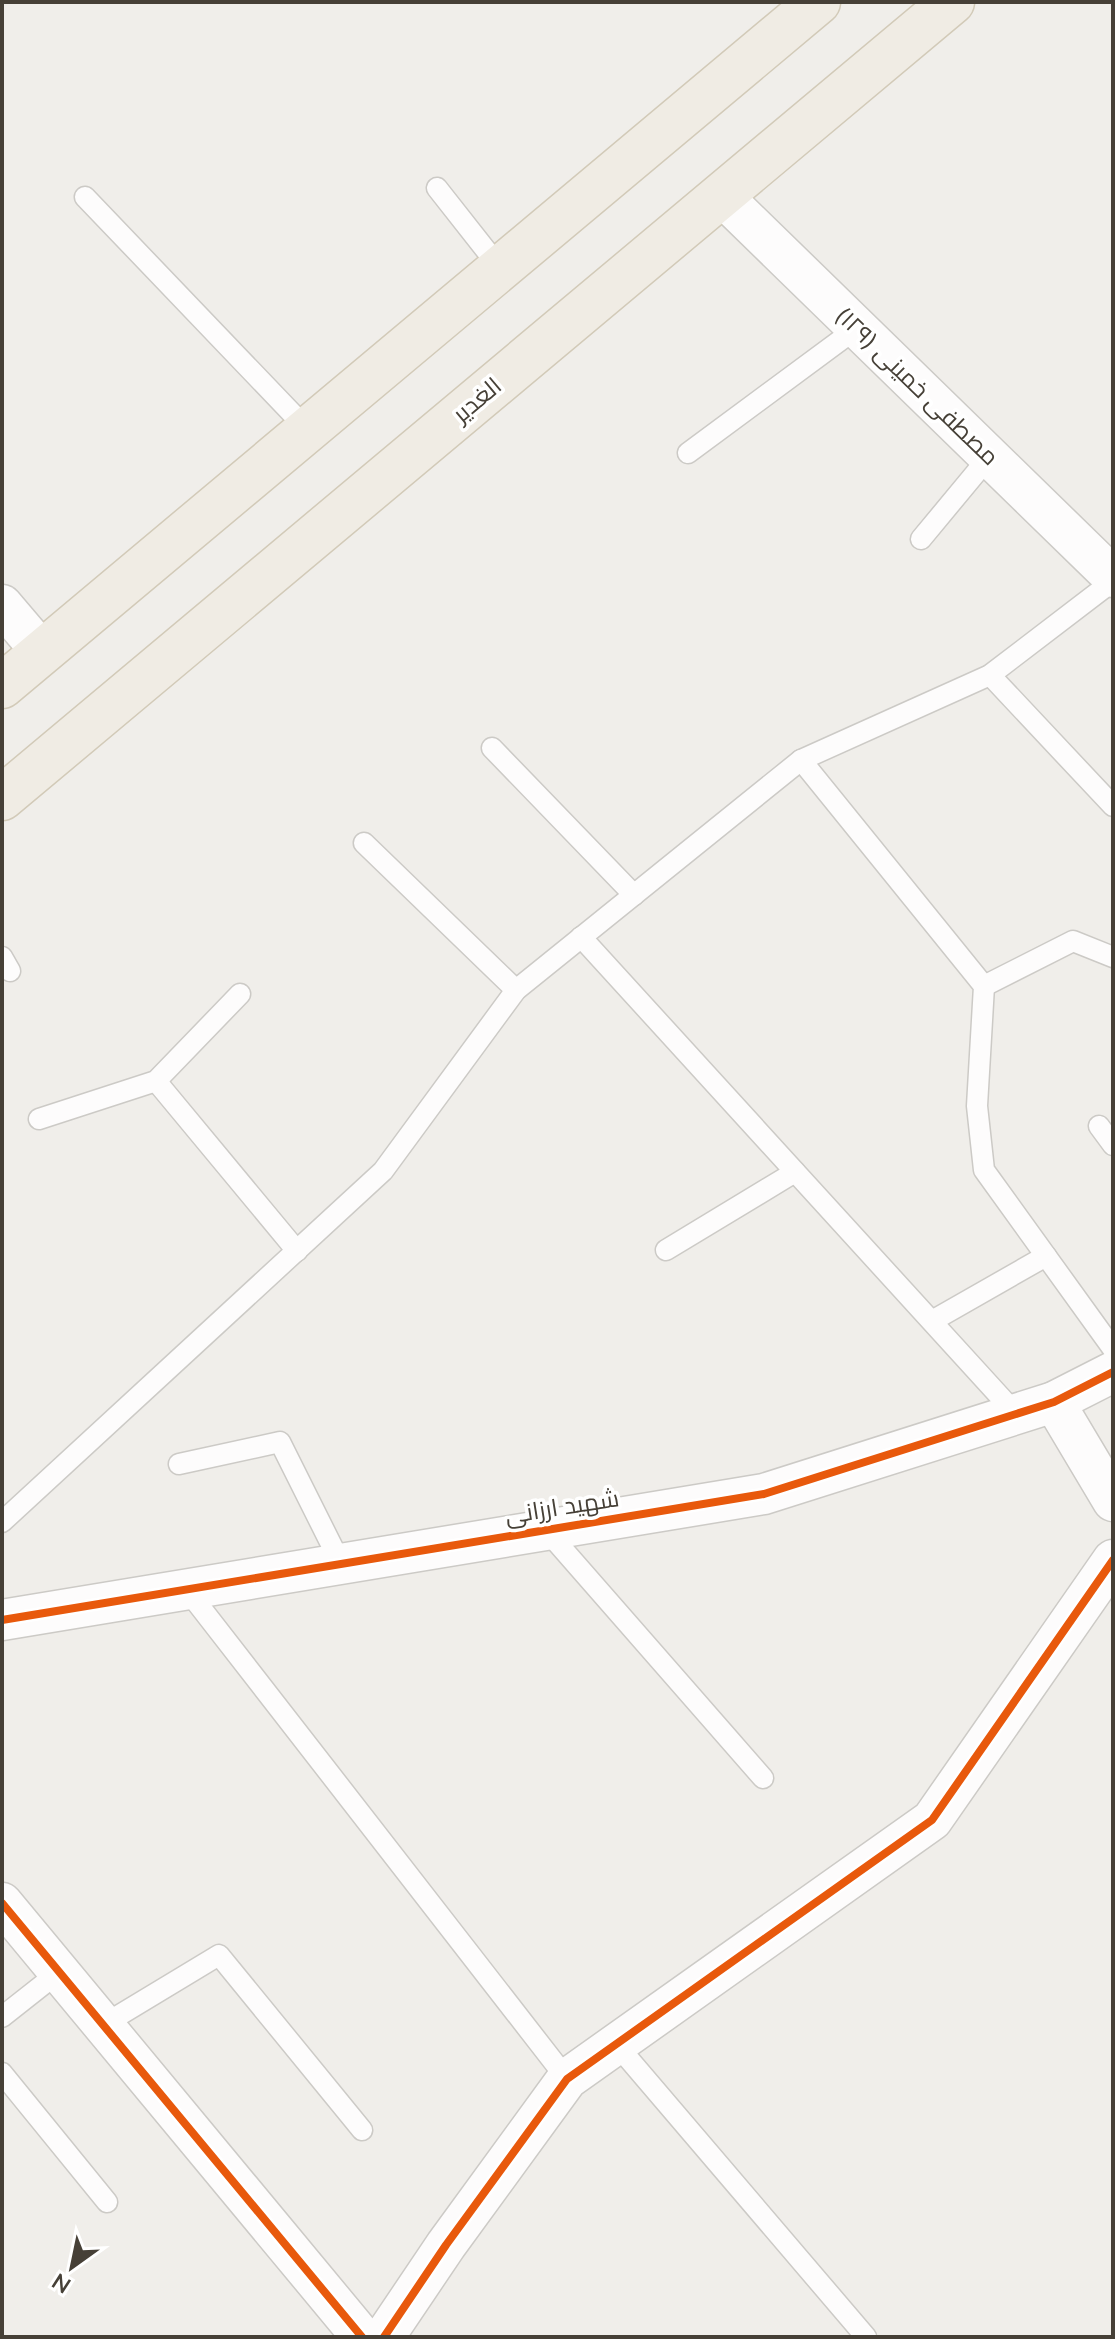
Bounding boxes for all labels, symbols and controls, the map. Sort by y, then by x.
street label: مصطفی خمینی (۱۲۹) [830,300,1006,471]
street label: الغدیر [444,370,507,430]
street label: شهید ارزانی [503,1482,621,1530]
north arrow [32,2227,112,2307]
text: N [47,2268,76,2300]

